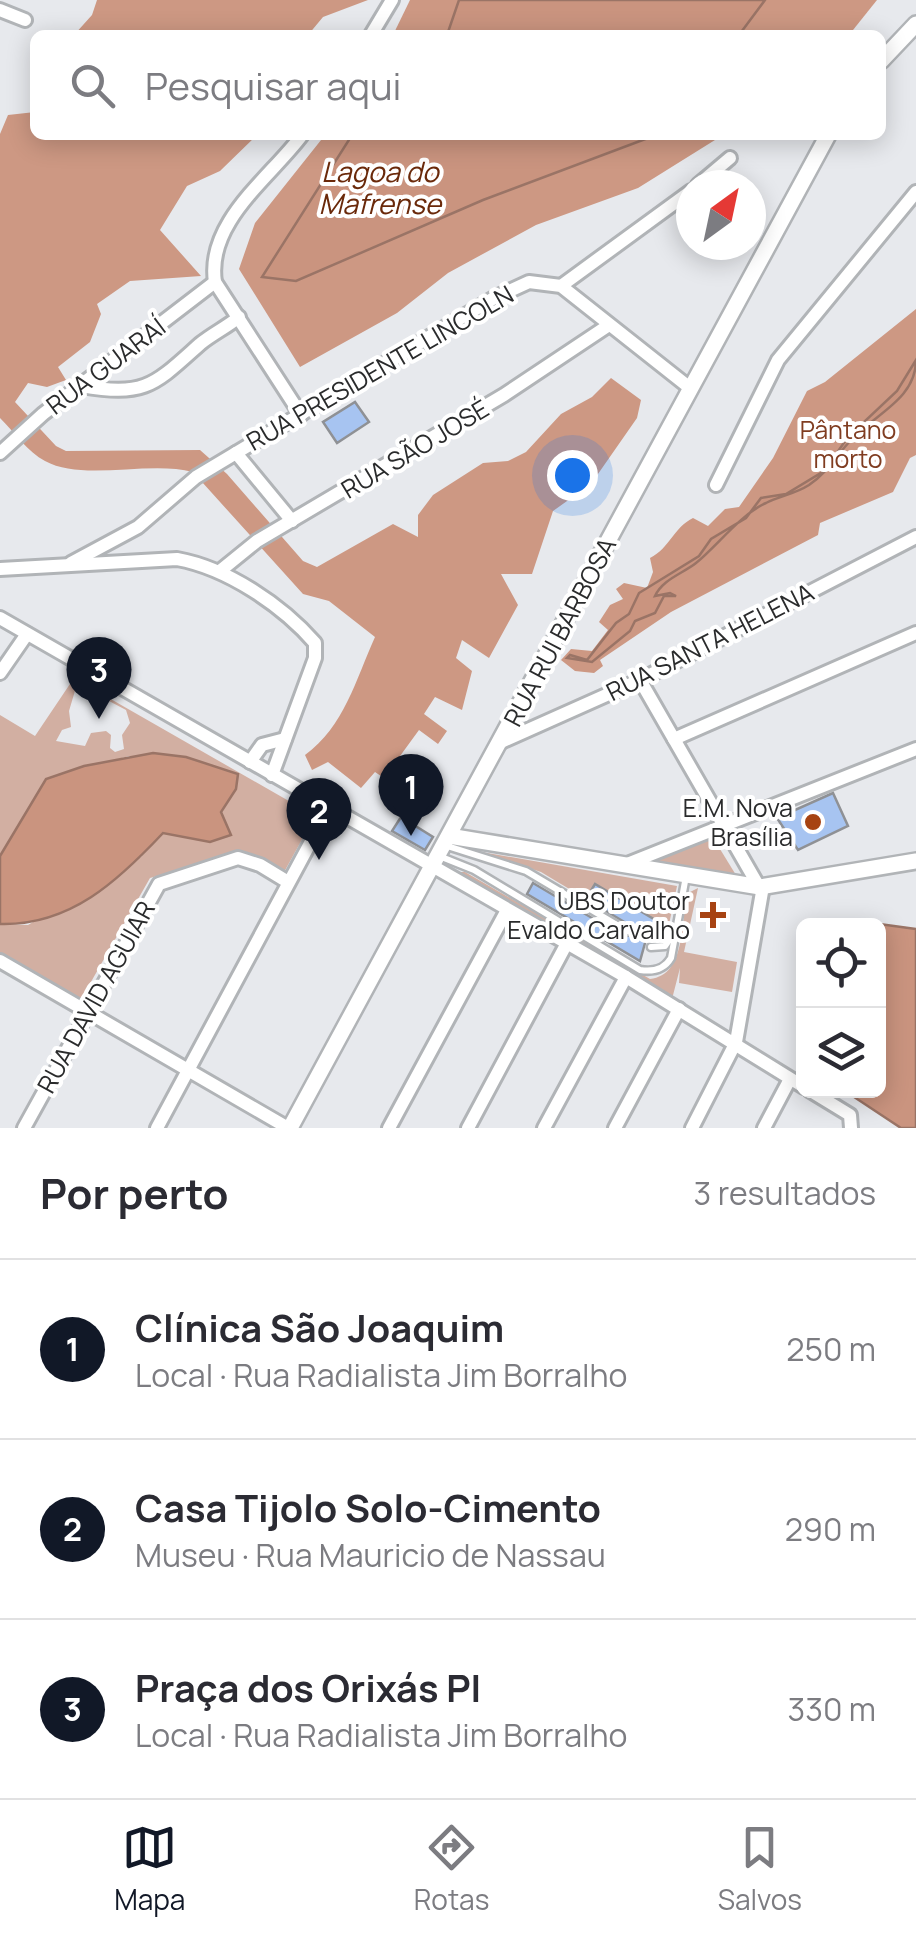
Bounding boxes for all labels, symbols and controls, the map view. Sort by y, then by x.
search box [30,30,886,140]
icon: search [65,58,120,113]
text: Pesquisar aqui [145,59,401,111]
water label: Lagoa do Mafrense [319,152,443,222]
north arrow [676,170,766,260]
street label: RUA PRESIDENTE LINCOLN [240,277,520,458]
street label: RUA GUARAÍ [39,309,173,422]
street label: RUA SÃO JOSÉ [334,391,495,506]
park label: Pântano morto [800,412,896,476]
your location [547,450,598,501]
street label: RUA RUI BARBOSA [495,531,624,732]
street label: RUA SANTA HELENA [600,574,820,709]
pin: 3 [66,636,132,719]
pin: 1 [378,754,444,836]
pin: 2 [286,778,352,860]
place label: E.M. Nova Brasília [683,790,793,854]
marker: E.M. Nova Brasília [802,811,824,833]
place label: UBS Doutor Evaldo Carvalho [507,883,690,947]
street label: RUA DAVID AGUIAR [28,894,163,1099]
marker: UBS Doutor Evaldo Carvalho [700,902,726,928]
map controls [796,918,886,1098]
button: locate [796,918,886,1008]
button: layers [796,1008,886,1098]
text: Por perto [40,1164,228,1222]
text: 3 resultados [694,1171,876,1215]
text: Clínica São Joaquim [135,1301,504,1353]
text: 1 [65,1327,80,1371]
text: 250 m [786,1327,876,1371]
text: Local · Rua Radialista Jim Borralho [135,1353,627,1397]
text: Casa Tijolo Solo-Cimento [135,1481,601,1533]
text: 2 [63,1507,82,1551]
text: 290 m [785,1507,876,1551]
text: Museu · Rua Mauricio de Nassau [135,1533,606,1577]
text: Praça dos Orixás PI [135,1661,481,1713]
text: 3 [63,1687,82,1731]
text: 330 m [788,1687,876,1731]
text: Local · Rua Radialista Jim Borralho [135,1713,627,1757]
tab: Mapa [114,1820,185,1918]
tab: Rotas [414,1820,489,1918]
tab: Salvos [718,1820,802,1918]

